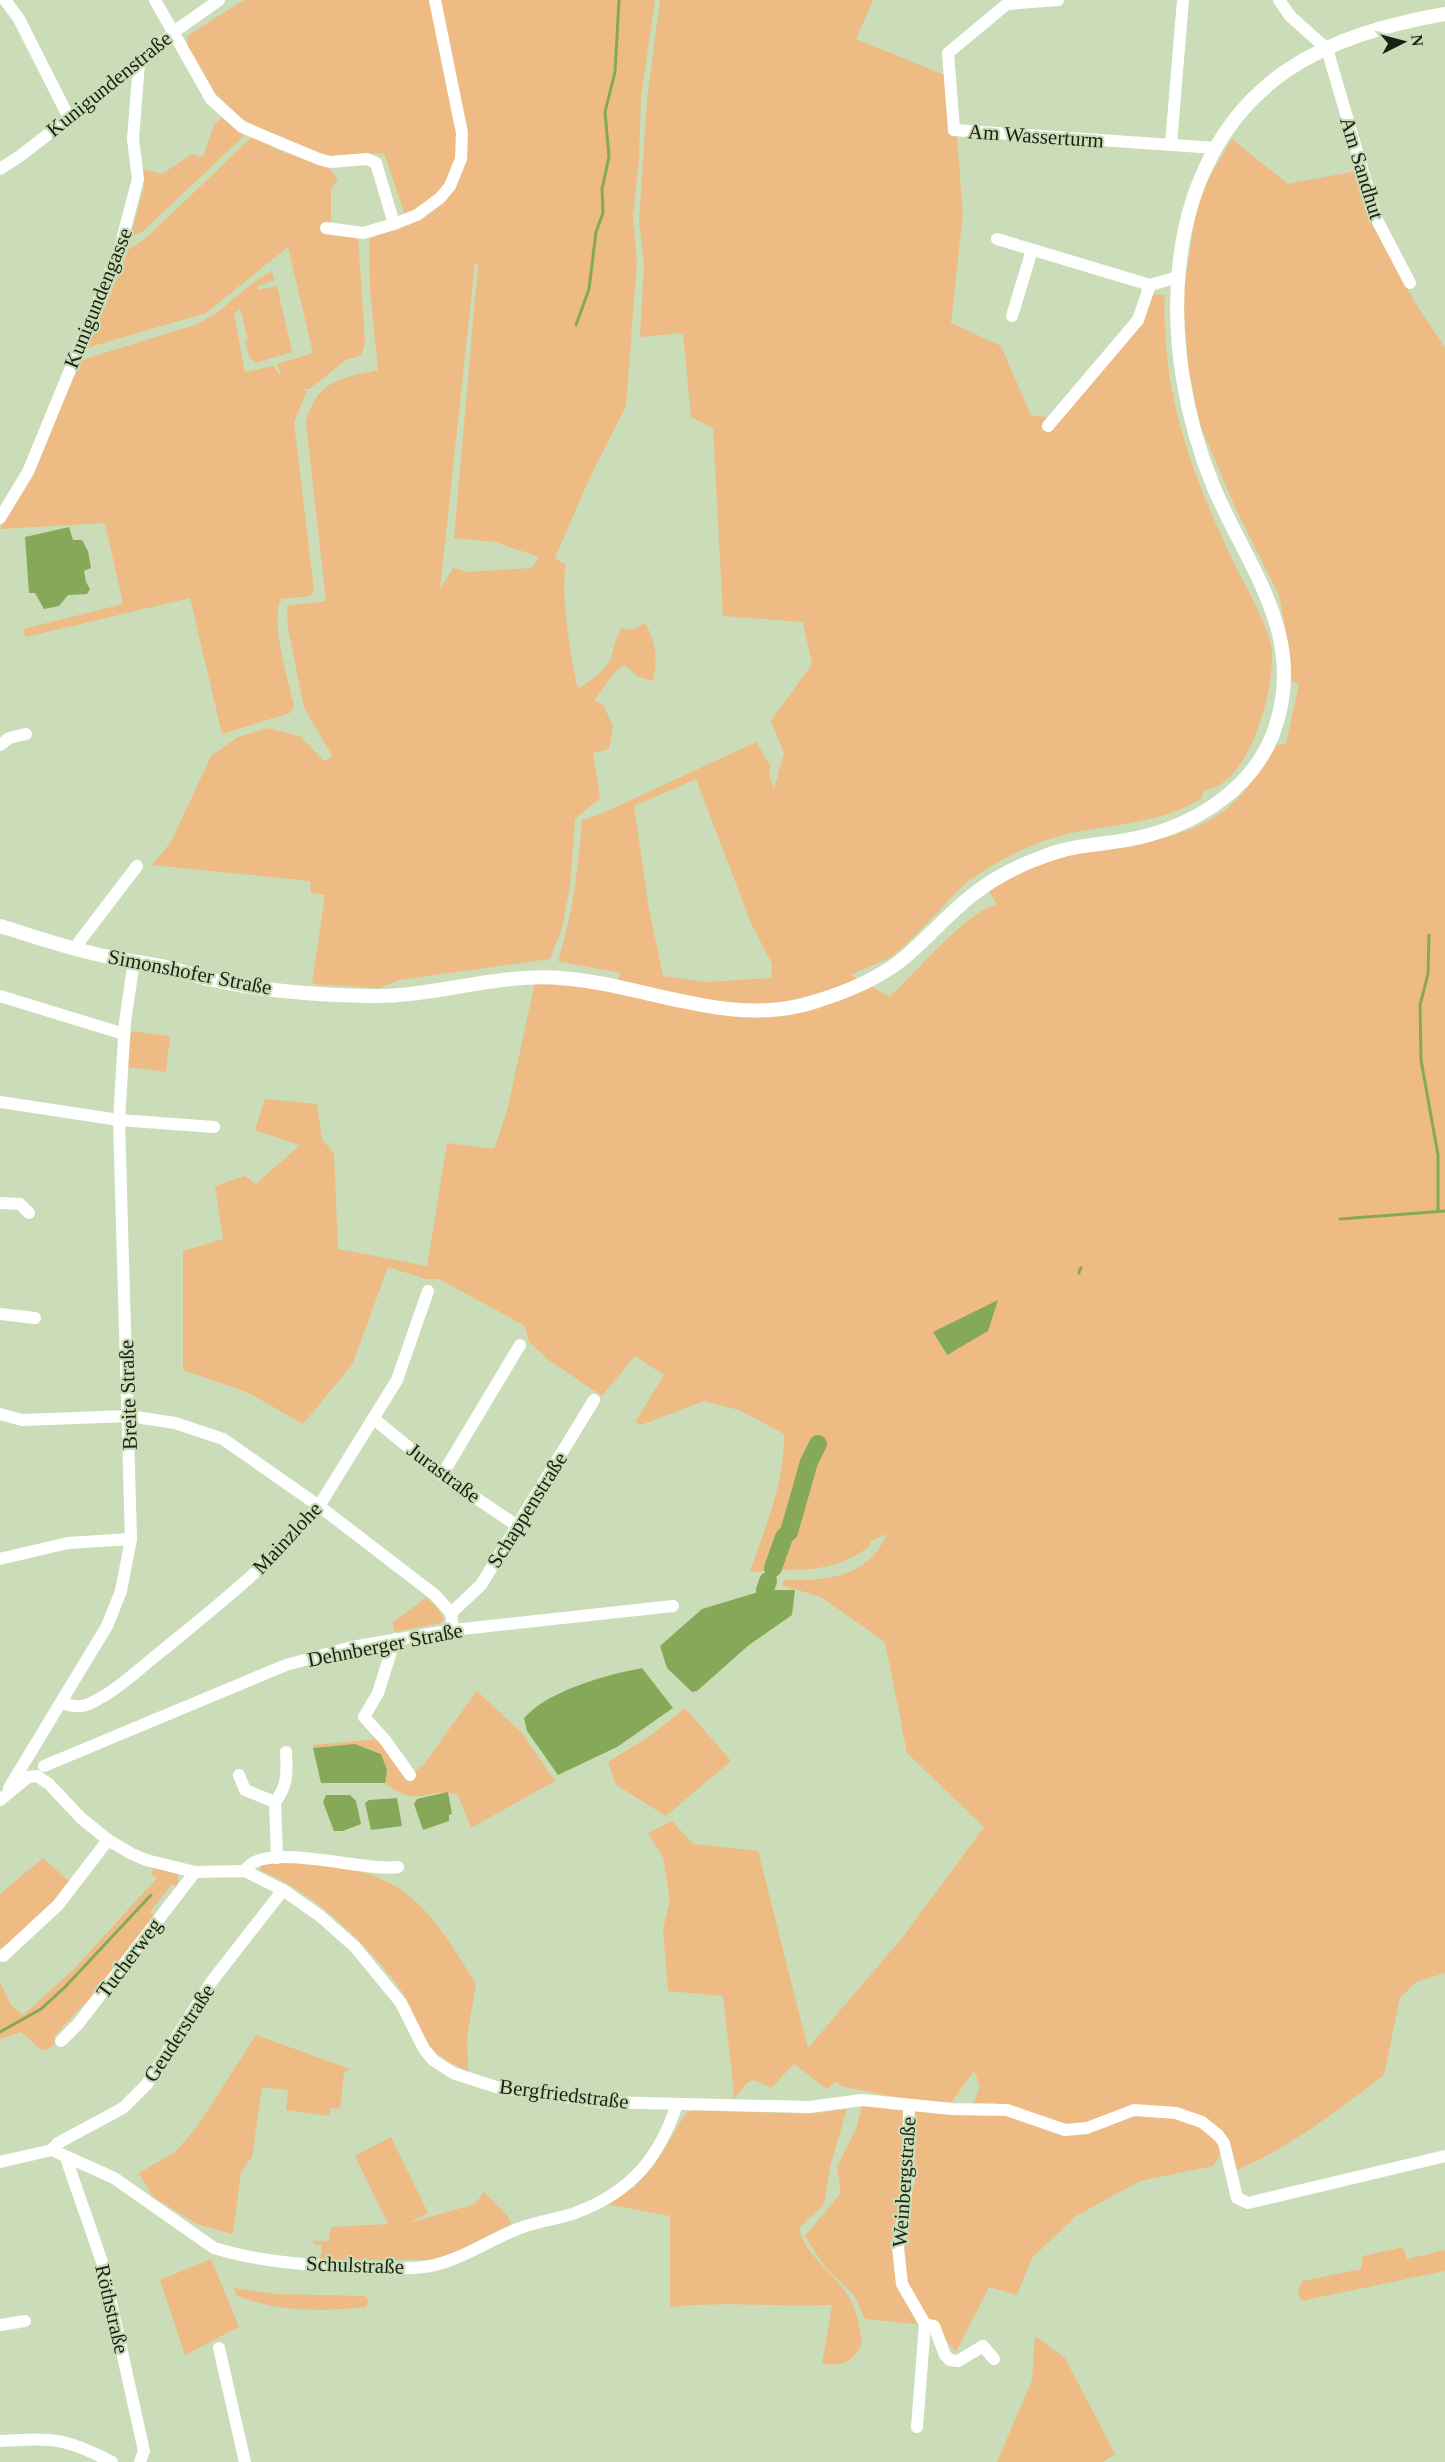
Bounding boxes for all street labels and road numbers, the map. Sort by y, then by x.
street label: Kunigundenstraße [42,26,176,142]
street label: Am Sandhut [1335,114,1389,222]
street label: Am Wasserturm [967,119,1105,153]
street label: Kunigundengasse [59,224,137,372]
street label: Simonshofer Straße [106,944,274,1000]
street label: Breite Straße [114,1340,142,1450]
street label: Jurastraße [403,1438,485,1508]
street label: Schappenstraße [482,1448,572,1572]
street label: Mainzlohe [248,1497,326,1579]
street label: Dehnberger Straße [305,1618,465,1672]
street label: Tucherweg [91,1913,167,2003]
street label: Geuderstraße [138,1980,220,2086]
street label: Bergfriedstraße [498,2074,630,2114]
street label: Weinbergstraße [887,2116,921,2248]
street label: Schulstraße [306,2251,404,2279]
street label: Röthstraße [90,2262,134,2356]

